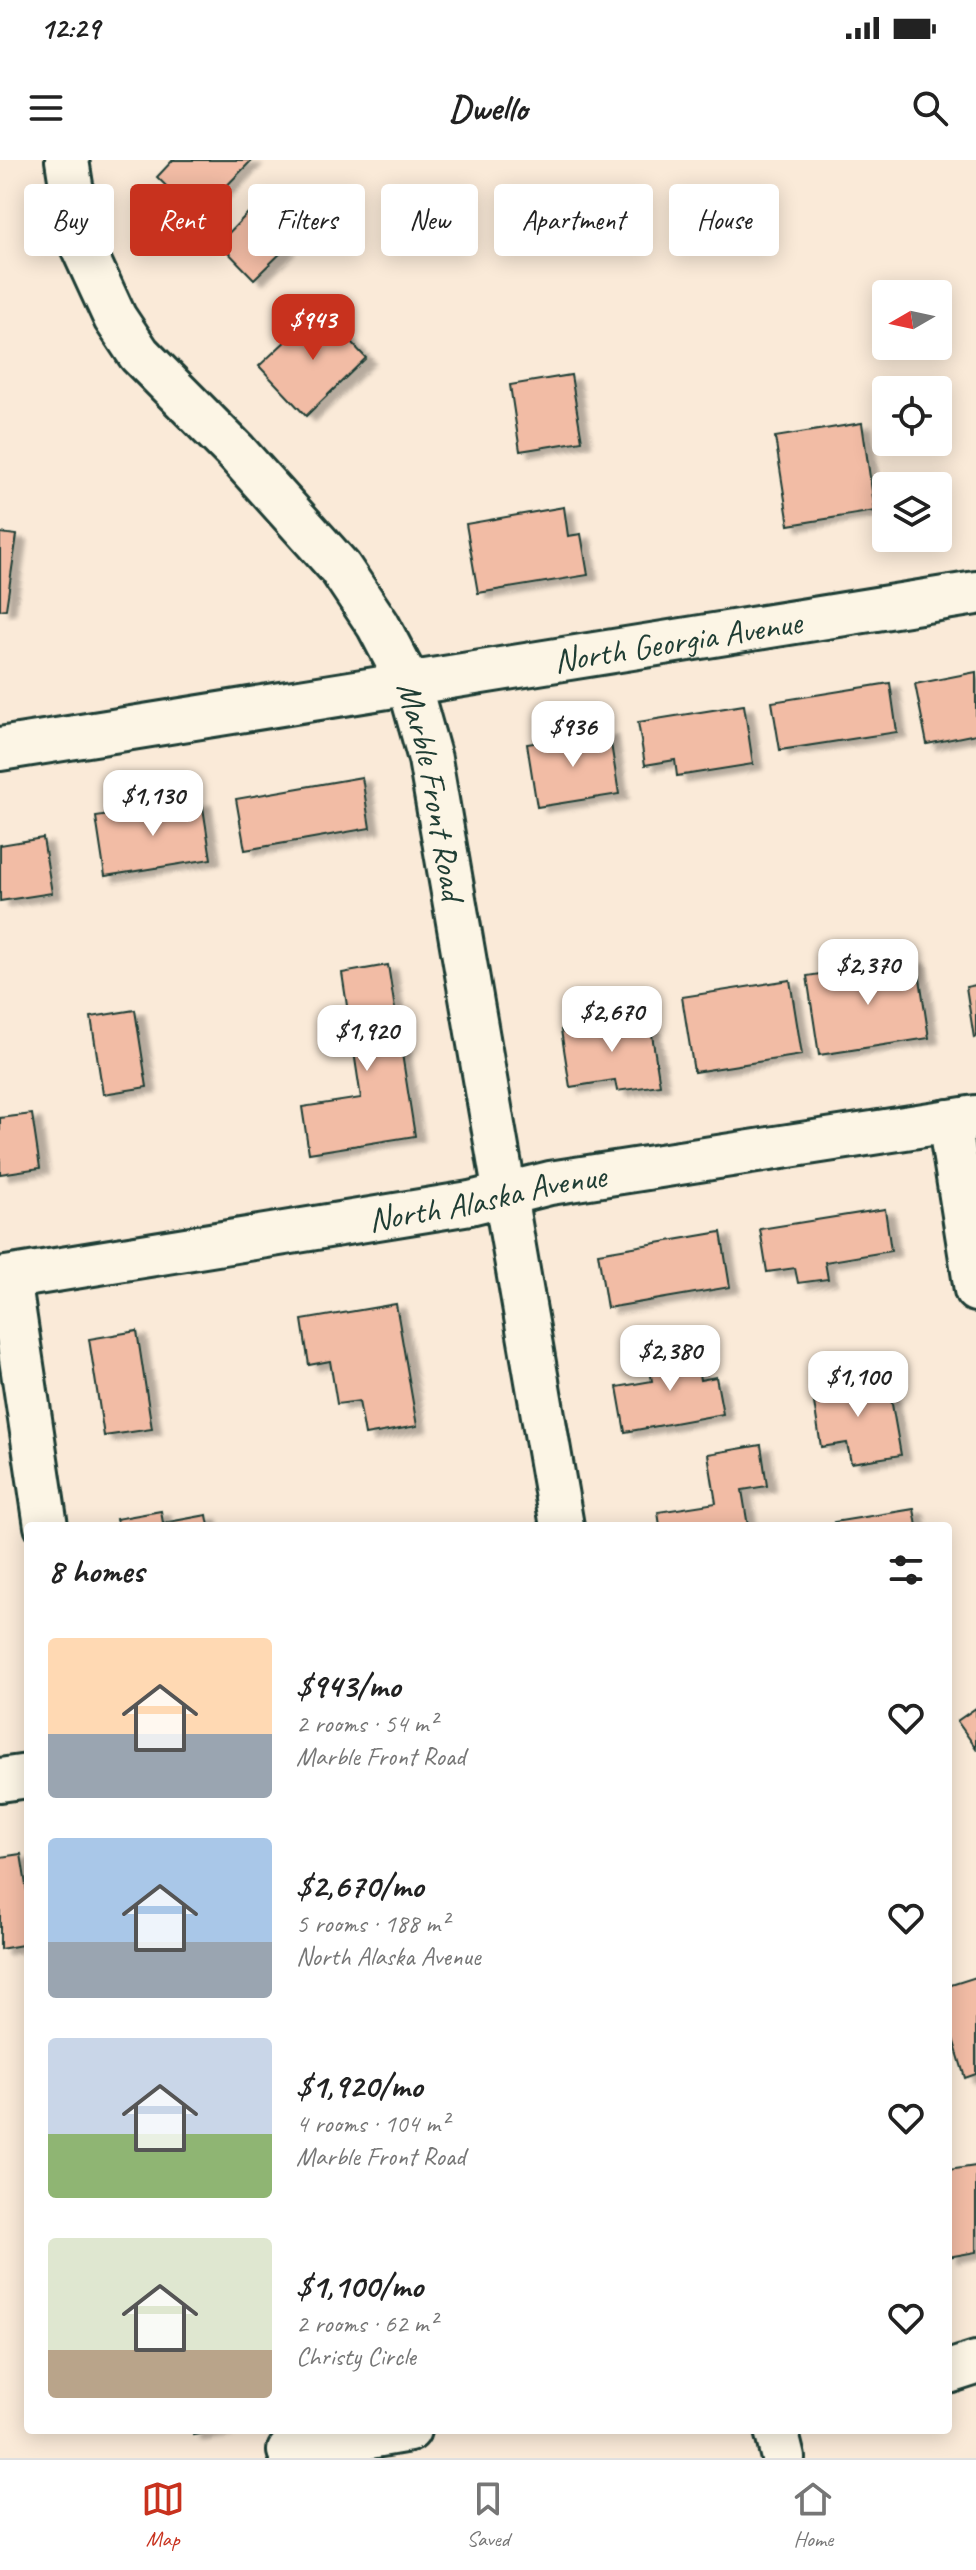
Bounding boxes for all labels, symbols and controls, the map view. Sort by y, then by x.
text: 12:29 [40,9,100,47]
text: Dwello [449,85,527,131]
icon: menu [24,86,68,130]
icon: search [908,86,952,130]
chip: Buy [24,184,114,256]
chip: Rent [130,184,232,256]
chip: Filters [248,184,365,256]
chip: New [381,184,478,256]
chip: Apartment [494,184,653,256]
chip: House [669,184,779,256]
north arrow [872,280,952,360]
map controls [872,280,952,552]
pin: $943 [266,294,360,362]
text: $943 [290,303,336,336]
button: locate [872,376,952,456]
button: layers [872,472,952,552]
street label: North Georgia Avenue [550,599,806,682]
street label: Marble Front Road [388,677,476,907]
pin: $936 [526,701,620,769]
text: $936 [549,710,597,743]
pin: $1,130 [88,770,218,838]
text: $1,130 [121,779,185,812]
pin: $2,370 [803,939,933,1007]
text: $2,370 [836,948,900,981]
pin: $2,670 [547,986,677,1054]
text: $2,670 [580,995,644,1028]
pin: $1,920 [302,1005,432,1073]
text: $1,920 [335,1014,399,1047]
street label: North Alaska Avenue [365,1153,611,1241]
pin: $2,380 [605,1325,735,1393]
text: $2,380 [638,1334,702,1367]
pin: $1,100 [793,1351,923,1419]
text: $1,100 [826,1360,890,1393]
icon: filters [884,1548,928,1592]
text: 8 homes [48,1549,144,1592]
text: $943/mo [296,1664,400,1707]
icon: home [112,1670,208,1766]
icon: heart [884,1696,928,1740]
text: 2 rooms · 54 m² [296,1707,437,1740]
text: Marble Front Road [296,1740,465,1773]
text: $2,670/mo [296,1864,423,1907]
icon: home [112,1870,208,1966]
icon: heart [884,1896,928,1940]
text: 5 rooms · 188 m² [296,1907,448,1940]
text: North Alaska Avenue [296,1940,480,1973]
text: $1,920/mo [296,2064,422,2107]
icon: home [112,2070,208,2166]
icon: heart [884,2096,928,2140]
text: 4 rooms · 104 m² [296,2107,448,2140]
text: Marble Front Road [296,2140,465,2173]
text: $1,100/mo [296,2264,423,2307]
icon: home [112,2270,208,2366]
icon: heart [884,2296,928,2340]
text: 2 rooms · 62 m² [296,2307,437,2340]
text: Christy Circle [296,2340,416,2373]
tab: Map [141,2477,185,2553]
tab: Saved [466,2477,510,2553]
tab: Home [791,2477,835,2553]

